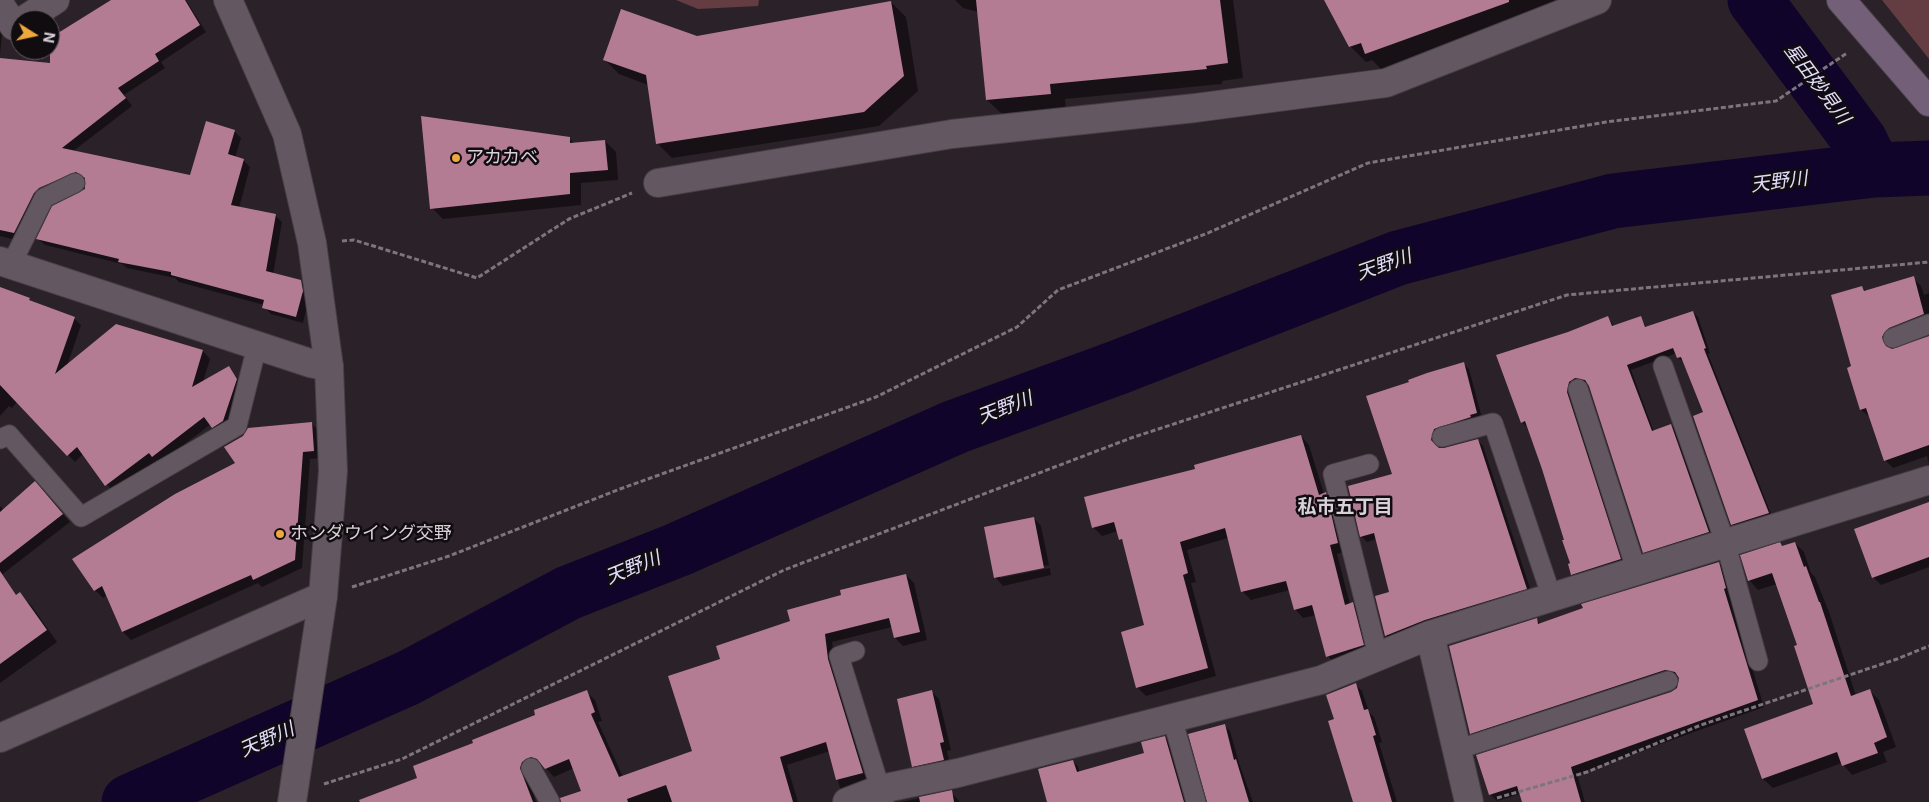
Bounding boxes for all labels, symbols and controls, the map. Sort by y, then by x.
north arrow [10,10,60,60]
text: N [40,31,59,44]
water label: 星田妙見川 [1779,39,1855,129]
place label: アカカベ [466,147,538,169]
marker: アカカベ [450,152,462,164]
water label: 天野川 [1749,167,1809,197]
water label: 天野川 [1353,245,1415,285]
water label: 天野川 [974,387,1036,429]
district label: 私市五丁目 [1298,496,1392,518]
place label: ホンダウイング交野 [290,523,452,545]
marker: ホンダウイング交野 [274,528,286,540]
water label: 天野川 [602,547,664,589]
water label: 天野川 [236,718,298,762]

